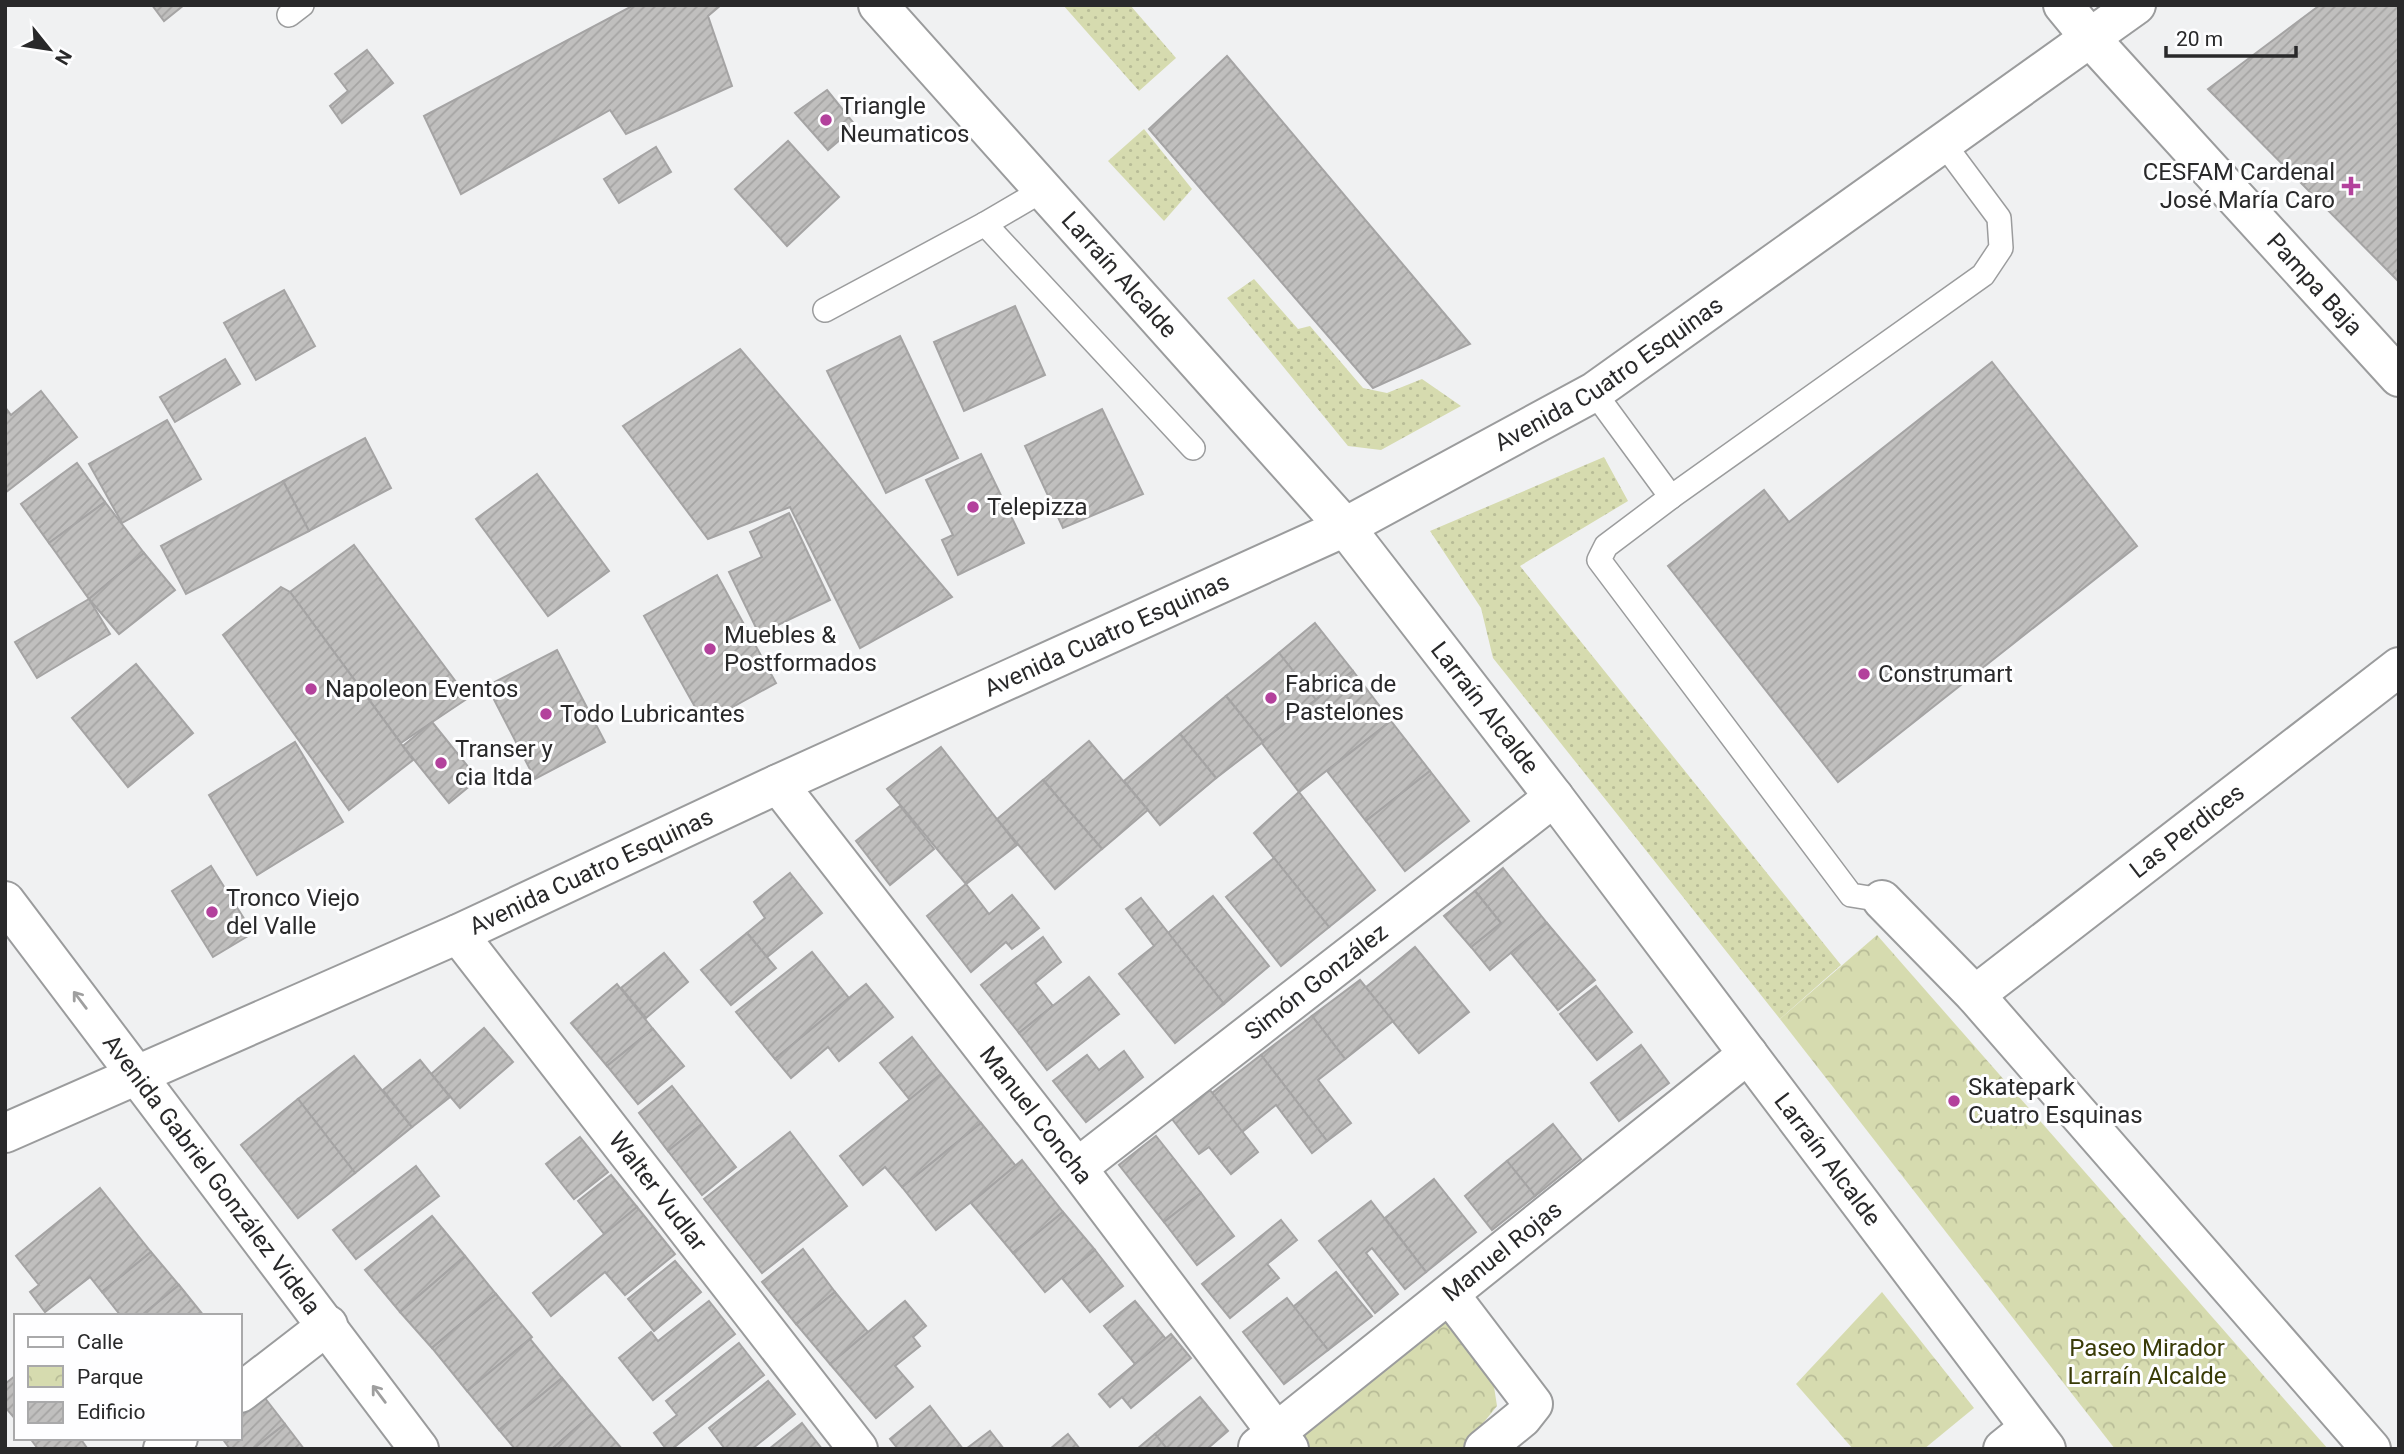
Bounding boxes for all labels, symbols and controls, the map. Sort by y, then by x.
north arrow [14,14,84,84]
scale bar [2166,14,2296,58]
text: 20 m [2176,27,2223,51]
text: N [50,46,77,69]
place label: Triangle Neumaticos [840,92,970,148]
marker: Triangle Neumaticos [818,112,834,128]
place label: CESFAM Cardenal José María Caro [2143,158,2335,214]
marker: CESFAM Cardenal José María Caro [2341,176,2361,196]
street label: Larraín Alcalde [1056,206,1183,343]
street label: Pampa Baja [2261,227,2368,341]
street label: Avenida Cuatro Esquinas [1490,291,1728,457]
place label: Telepizza [987,493,1088,521]
marker: Telepizza [965,499,981,515]
street label: Avenida Cuatro Esquinas [980,567,1233,703]
place label: Muebles & Postformados [724,621,877,677]
street label: Larraín Alcalde [1425,636,1545,779]
marker: Muebles & Postformados [702,641,718,657]
place label: Construmart [1878,660,2013,688]
marker: Construmart [1856,666,1872,682]
place label: Fabrica de Pastelones [1285,670,1404,726]
place label: Napoleon Eventos [325,675,518,703]
marker: Napoleon Eventos [303,681,319,697]
marker: Fabrica de Pastelones [1263,690,1279,706]
place label: Todo Lubricantes [560,700,745,728]
marker: Todo Lubricantes [538,706,554,722]
place label: Transer y cia ltda [455,735,554,791]
marker: Transer y cia ltda [433,755,449,771]
street label: Las Perdices [2124,778,2250,884]
street label: Avenida Cuatro Esquinas [465,802,718,941]
place label: Tronco Viejo del Valle [226,884,360,940]
marker: Tronco Viejo del Valle [204,904,220,920]
street label: Simón González [1239,918,1393,1046]
one-way arrow [72,992,87,1010]
street label: Avenida Gabriel González Videla [97,1029,326,1320]
street label: Manuel Concha [974,1041,1098,1190]
place label: Skatepark Cuatro Esquinas [1968,1073,2143,1129]
street label: Larraín Alcalde [1768,1088,1887,1232]
marker: Skatepark Cuatro Esquinas [1946,1093,1962,1109]
street label: Walter Vudlar [603,1126,713,1257]
street label: Manuel Rojas [1437,1195,1567,1307]
legend [14,1314,242,1440]
text: Calle [77,1330,123,1354]
park label: Paseo Mirador Larraín Alcalde [2067,1334,2227,1390]
text: Parque [77,1365,143,1389]
one-way arrow [372,1385,386,1404]
text: Edificio [77,1400,145,1424]

